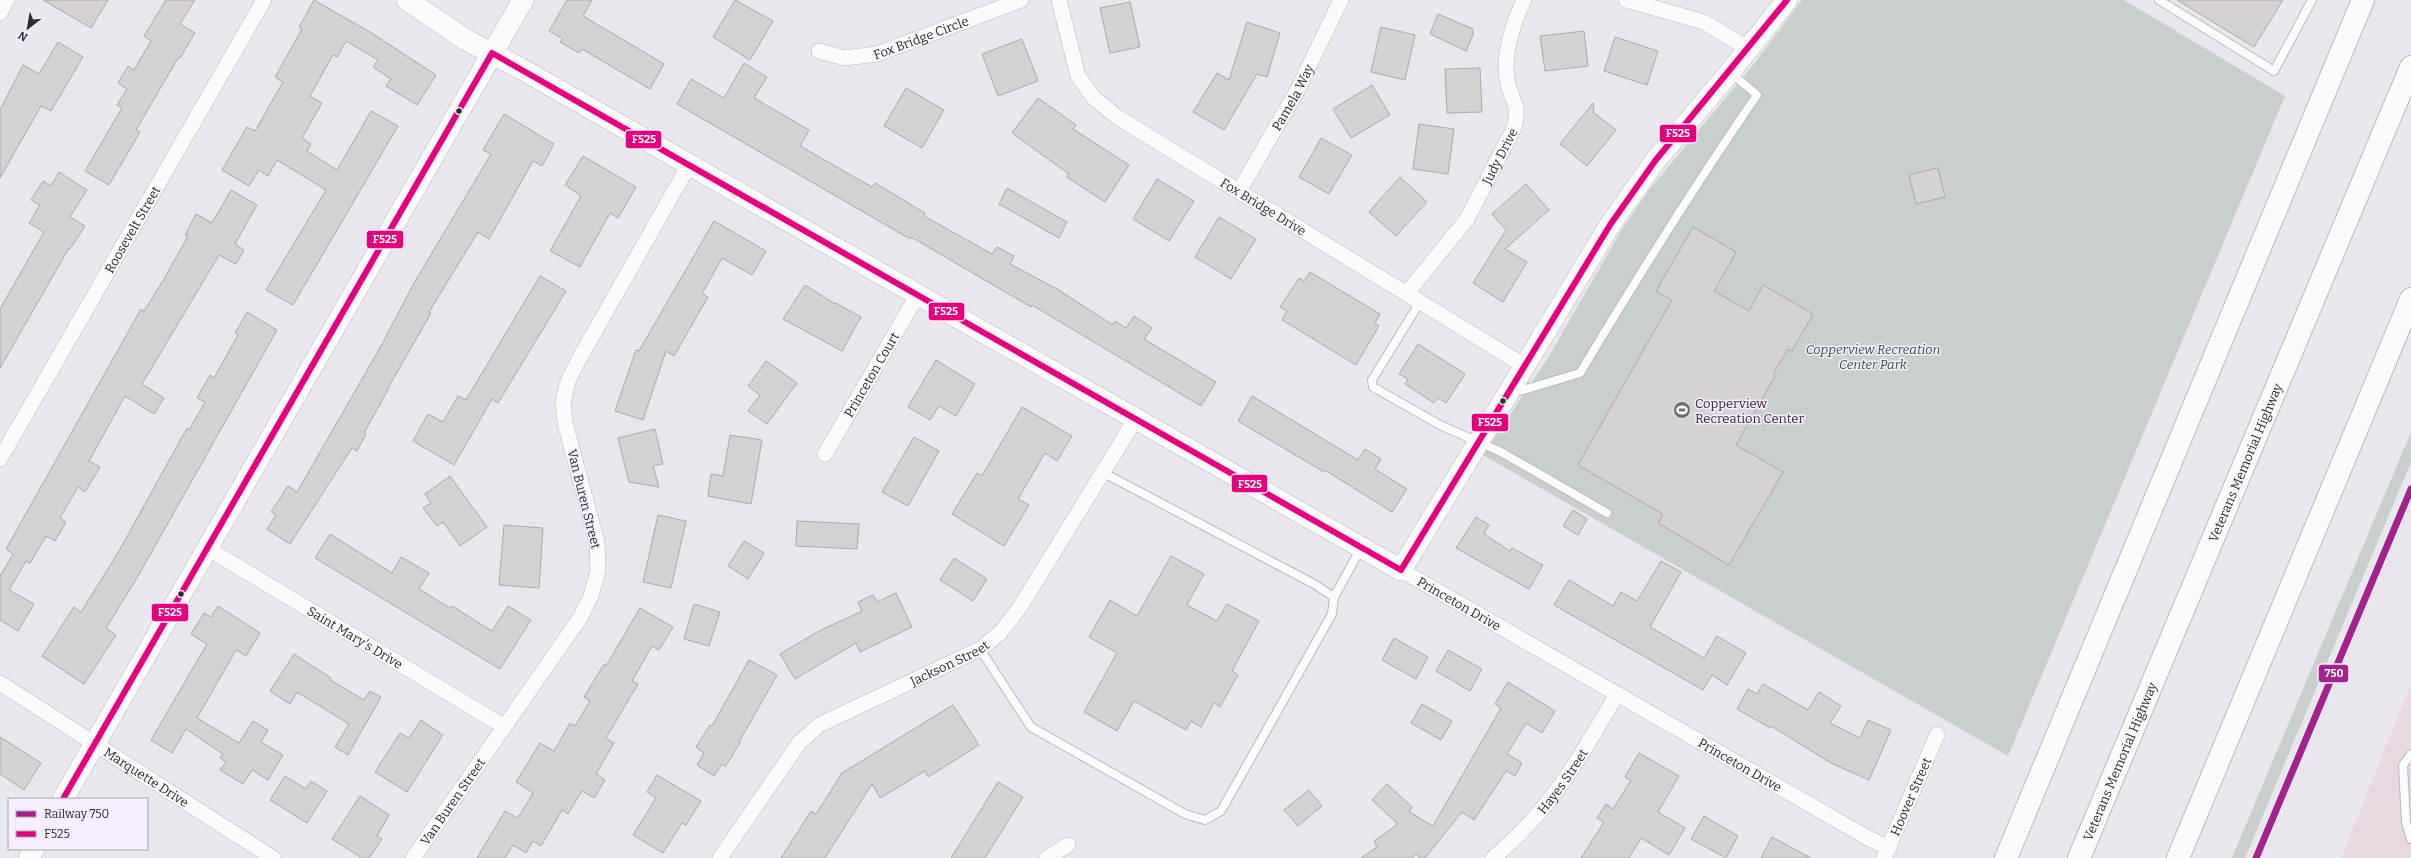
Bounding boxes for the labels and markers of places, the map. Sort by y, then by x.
unlabelled marker [454,106,464,116]
unlabelled marker [1498,396,1508,406]
place label: Copperview Recreation Center [1695,396,1804,426]
sports icon: Copperview Recreation Center [1672,400,1692,420]
unlabelled marker [176,589,186,599]

